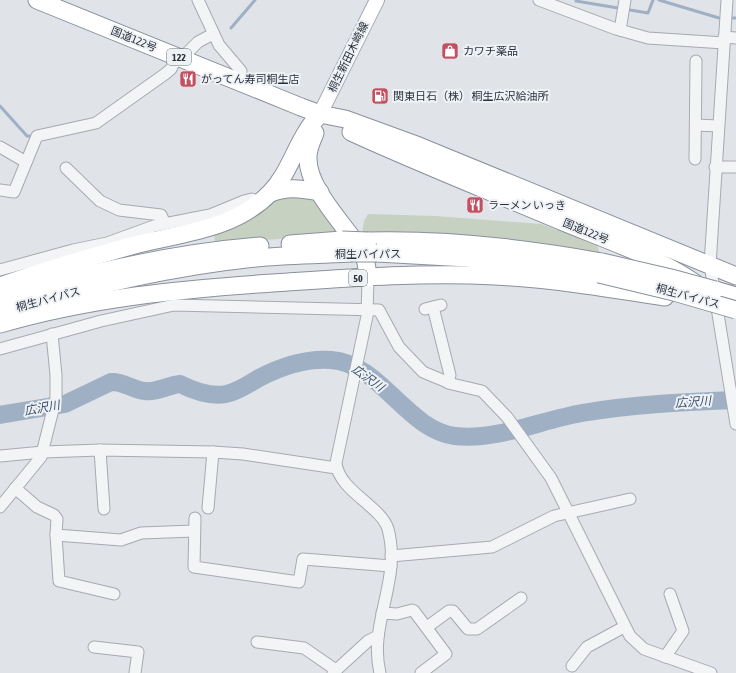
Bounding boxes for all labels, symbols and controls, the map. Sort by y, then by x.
street label: 桐生新田木崎線 [326,20,370,94]
street label: 国道122号 [109,24,159,54]
shop icon: カワチ薬品 [440,41,460,61]
place label: カワチ薬品 [463,45,518,57]
road number: 122 [167,49,191,65]
restaurant icon: がってん寿司桐生店 [178,69,198,89]
place label: がってん寿司桐生店 [201,73,299,85]
fuel station icon: 関東日石（株） 桐生広沢給油所 [370,86,390,106]
place label: 関東日石（株） 桐生広沢給油所 [393,90,550,102]
restaurant icon: ラーメン いっき [465,195,485,215]
place label: ラーメン いっき [488,199,566,211]
street label: 国道122号 [561,216,611,246]
street label: 桐生バイパス [335,248,401,260]
road number: 50 [349,270,367,286]
street label: 桐生バイパス [655,282,721,310]
street label: 桐生バイパス [15,285,81,313]
water label: 広沢川 [349,362,388,395]
water label: 広沢川 [675,394,713,410]
water label: 広沢川 [23,398,63,418]

